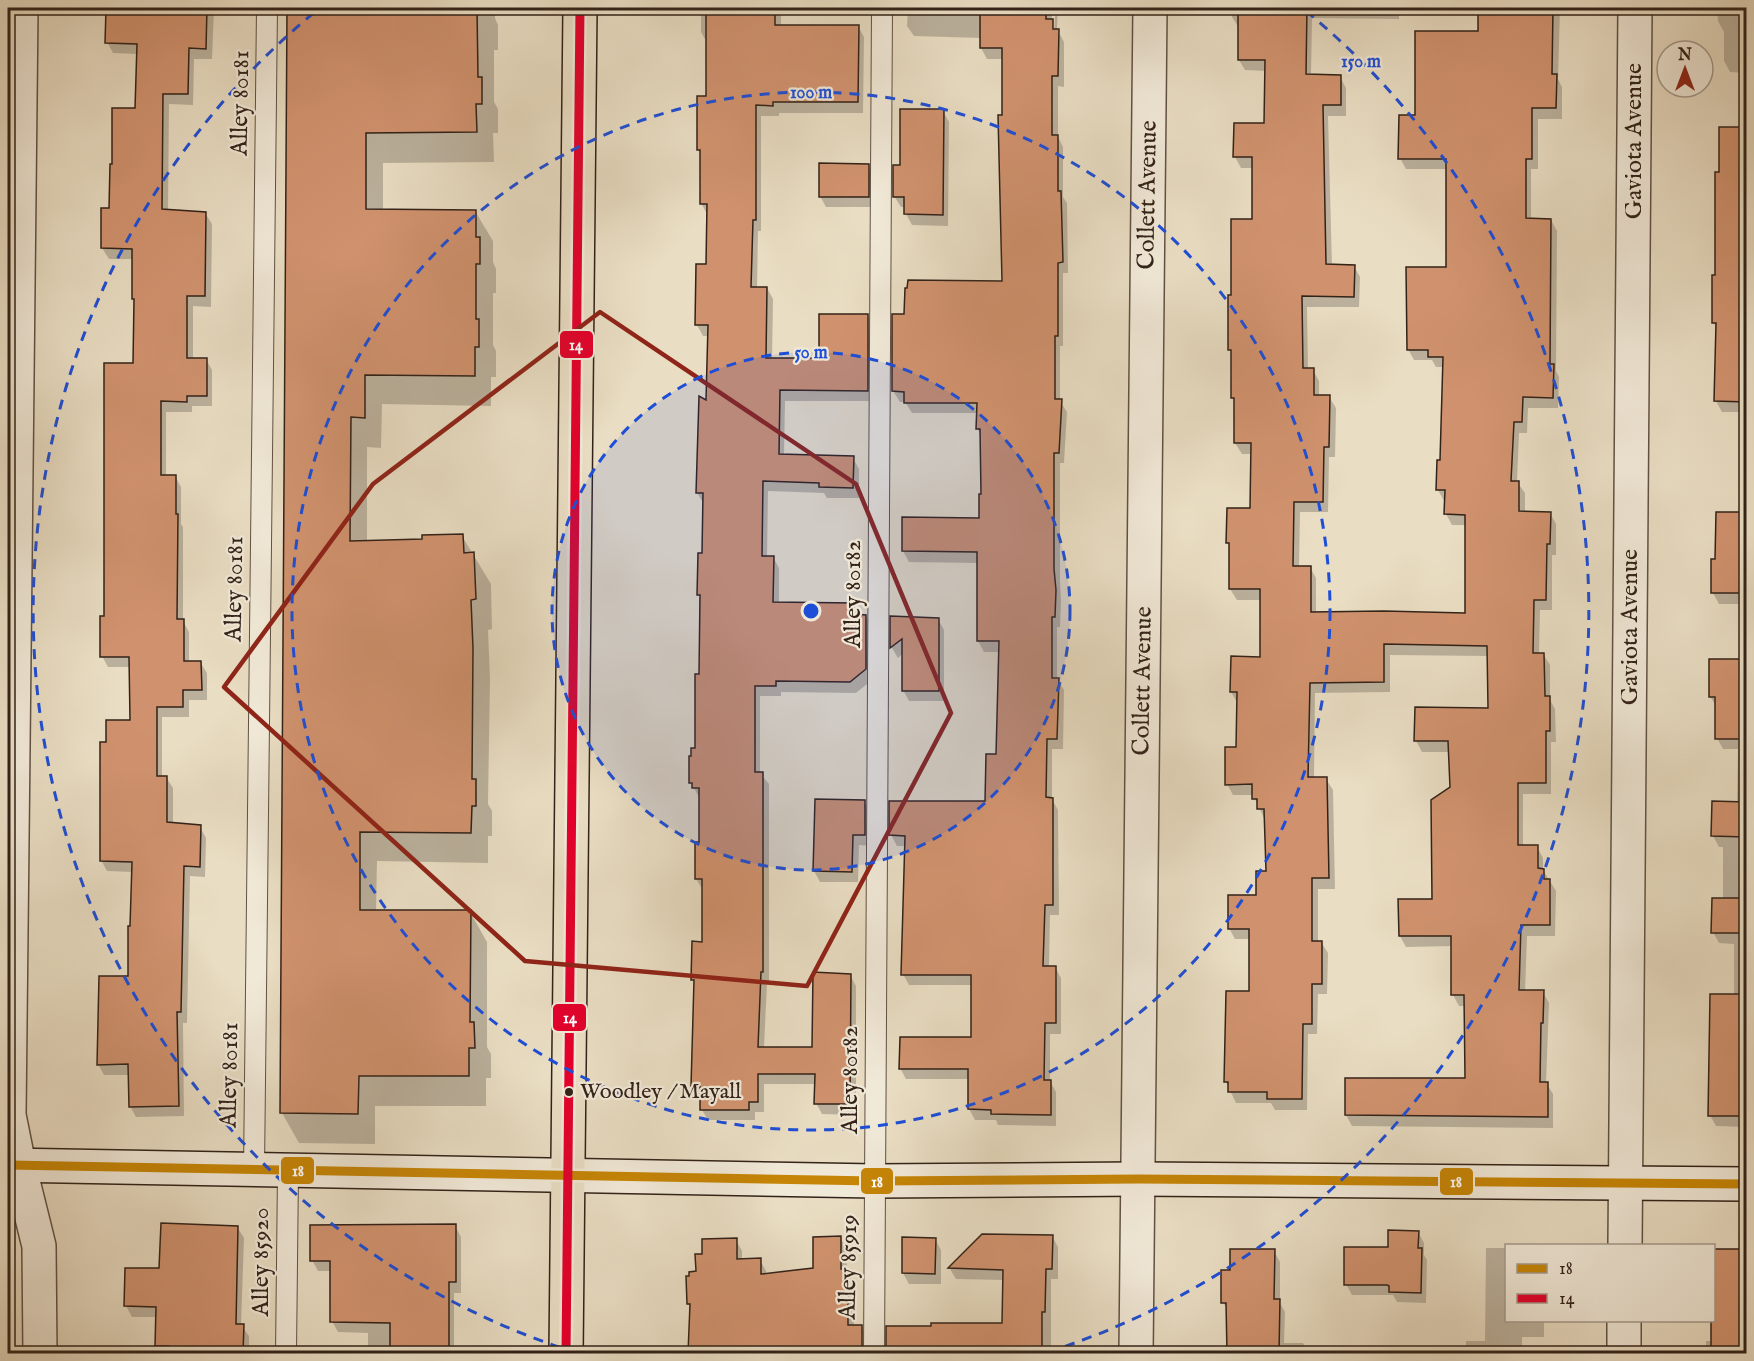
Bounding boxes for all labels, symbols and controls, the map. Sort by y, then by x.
north arrow [1655,39,1715,99]
text: N [1677,46,1692,66]
street label: Alley 80181 [225,50,257,157]
text: 150 m [1341,51,1381,74]
street label: Gaviota Avenue [1619,63,1650,219]
text: 100 m [790,82,832,105]
street label: Collett Avenue [1131,120,1165,270]
line badge: 14 [559,330,594,359]
text: 14 [569,336,584,356]
text: 50 m [794,342,828,365]
street label: Alley 80181 [219,536,251,643]
street label: Alley 80182 [838,540,869,649]
street label: Gaviota Avenue [1615,549,1646,705]
centre of rings [801,601,821,621]
street label: Collett Avenue [1126,606,1160,756]
line badge: 14 [552,1003,587,1032]
text: 14 [563,1009,578,1029]
street label: Alley 80181 [214,1022,246,1129]
street label: Alley 80182 [835,1026,866,1135]
place label: Woodley / Mayall [580,1078,741,1106]
marker: Woodley / Mayall [563,1086,575,1098]
line badge: 18 [280,1156,315,1185]
text: 18 [292,1162,304,1182]
line badge: 18 [860,1167,894,1195]
line badge: 18 [1439,1167,1474,1196]
text: 18 [871,1173,883,1193]
text: 18 [1450,1173,1462,1193]
street label: Alley 85920 [246,1208,277,1317]
street label: Alley 85919 [833,1214,865,1321]
legend [1505,1244,1715,1322]
text: 18 [1559,1258,1573,1281]
text: 14 [1559,1288,1575,1311]

